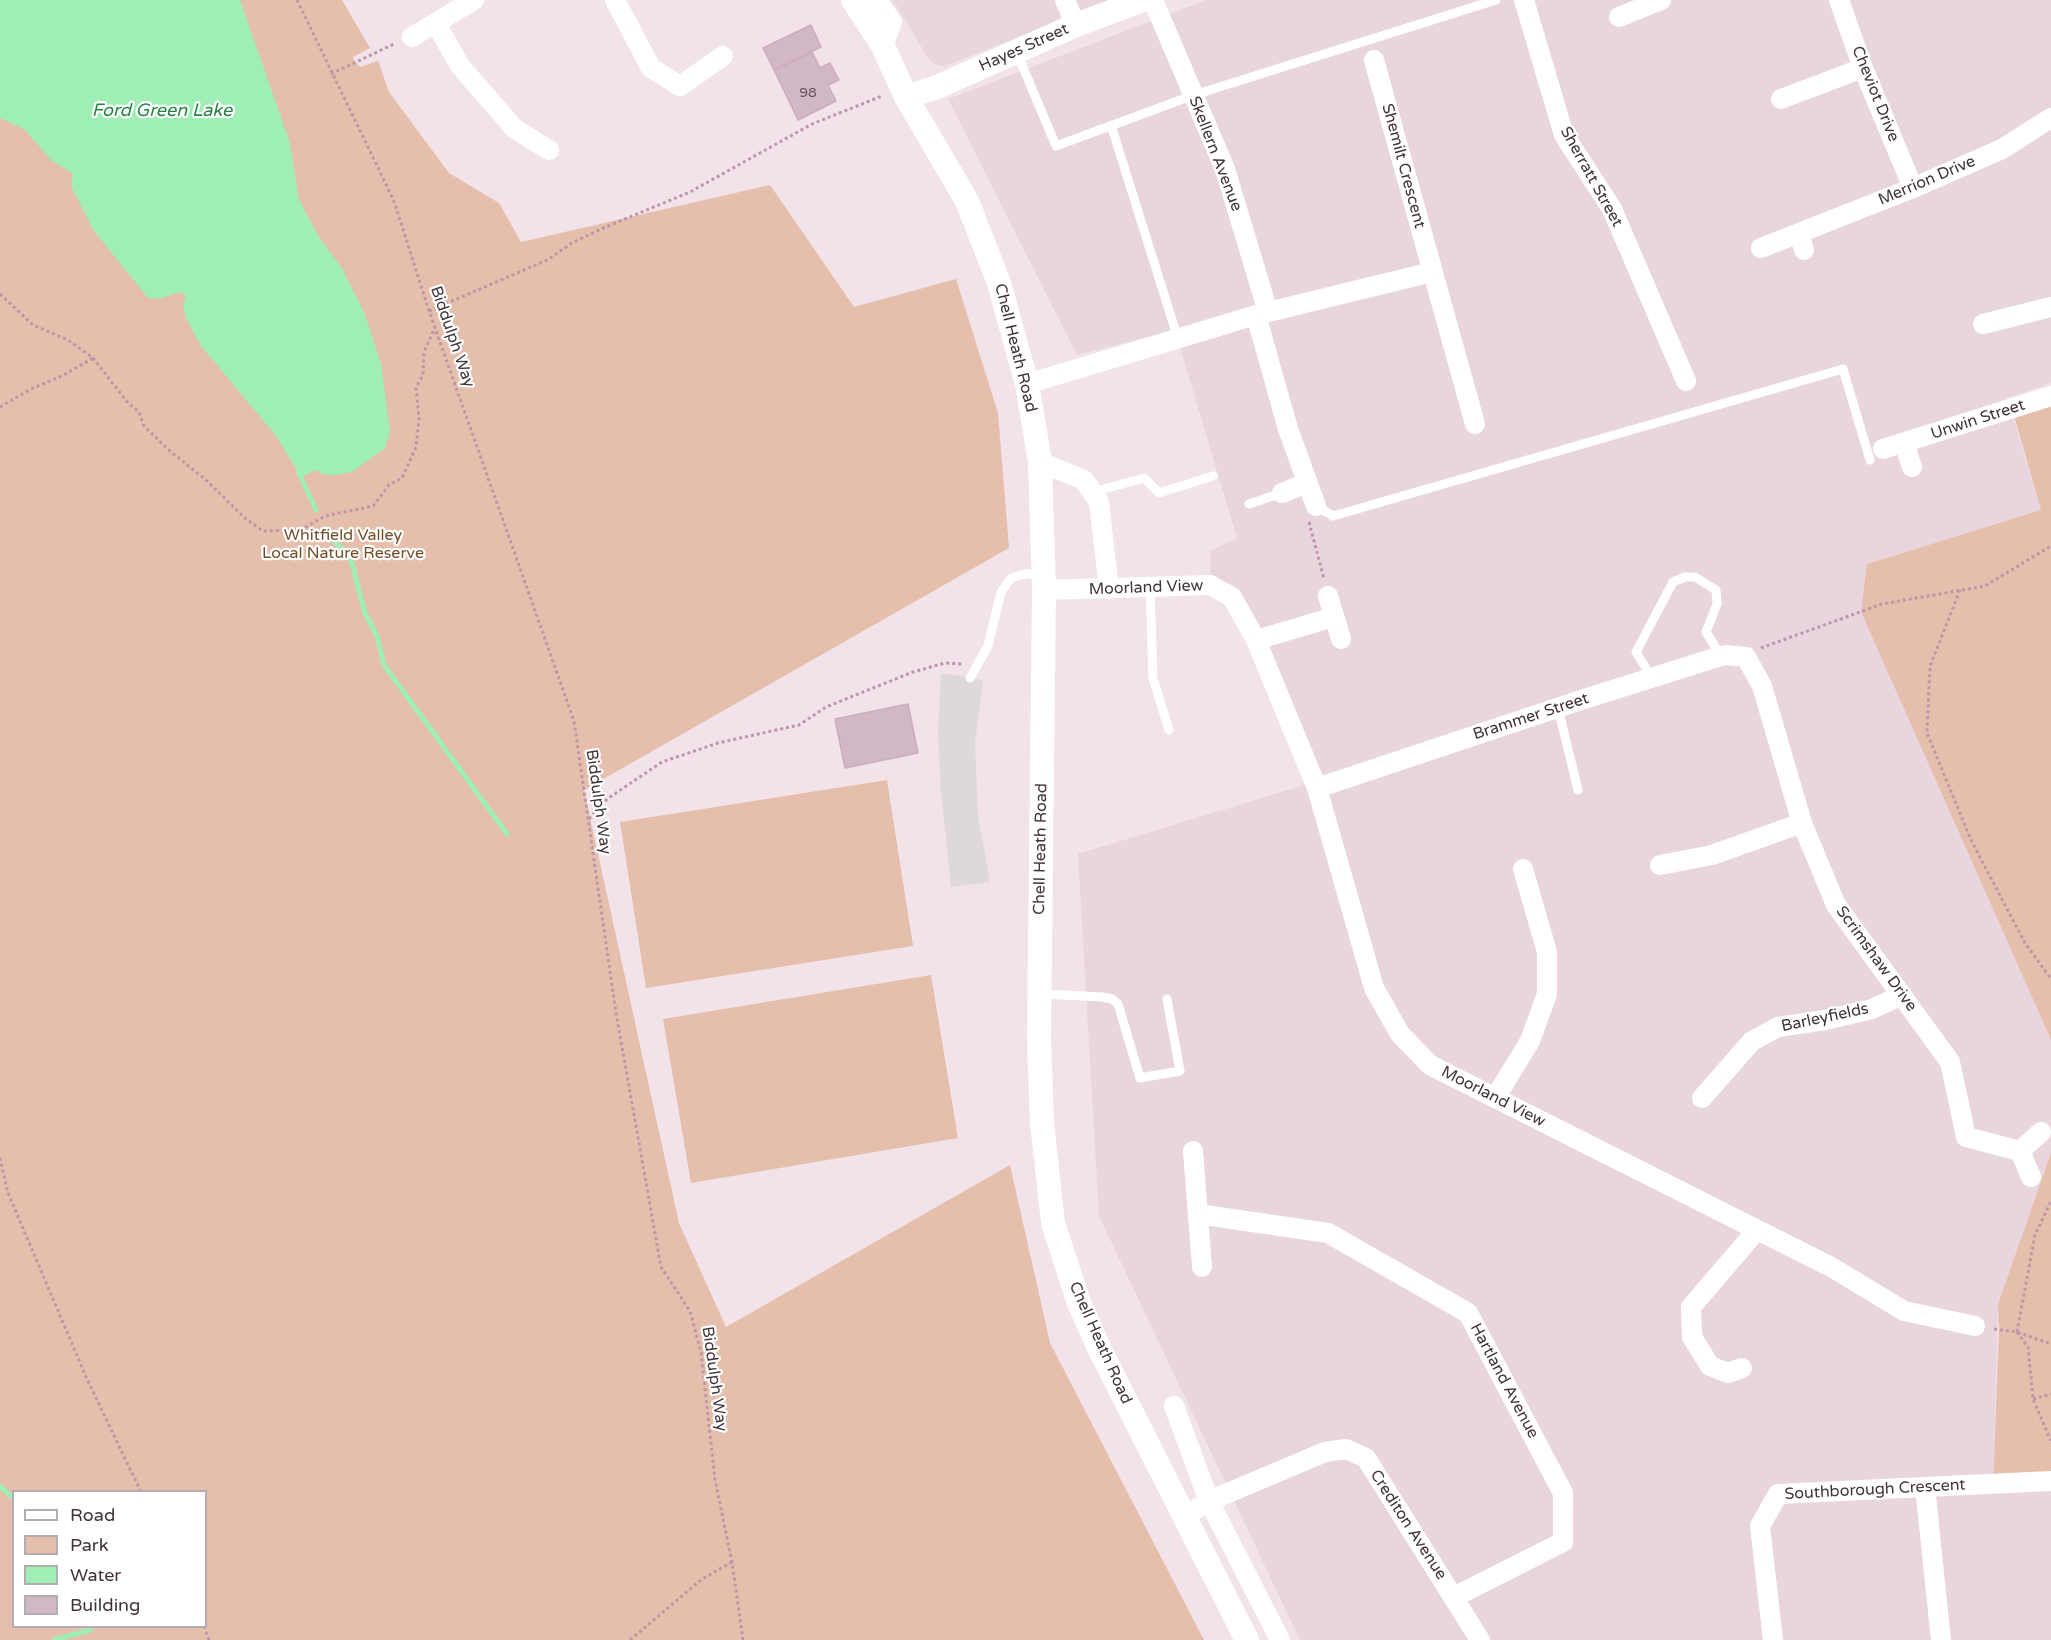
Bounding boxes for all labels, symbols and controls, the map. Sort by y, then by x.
street label: Hayes Street [976,20,1072,76]
street label: Cheviot Drive [1847,43,1903,145]
house number: 98 [799,85,817,101]
street label: Skellern Avenue [1184,94,1246,214]
water label: Ford Green Lake [92,100,232,122]
street label: Shemilt Crescent [1377,102,1429,230]
street label: Sherratt Street [1556,124,1626,230]
street label: Merrion Drive [1876,152,1978,210]
street label: Chell Heath Road [990,282,1040,414]
street label: Biddulph Way [426,284,478,390]
street label: Unwin Street [1929,396,2027,444]
park label: Whitfield Valley Local Nature Reserve [262,526,424,564]
street label: Moorland View [1089,576,1203,600]
street label: Brammer Street [1471,689,1591,745]
street label: Biddulph Way [581,748,615,856]
street label: Chell Heath Road [1030,783,1052,915]
street label: Scrimshaw Drive [1831,903,1921,1015]
street label: Barleyfields [1780,999,1870,1037]
street label: Moorland View [1438,1062,1548,1132]
street label: Chell Heath Road [1064,1279,1136,1407]
street label: Hartland Avenue [1466,1320,1542,1442]
street label: Biddulph Way [697,1325,731,1433]
street label: Crediton Avenue [1365,1467,1451,1583]
street label: Southborough Crescent [1784,1476,1966,1504]
legend [12,1490,207,1628]
text: Road [70,1504,115,1526]
text: Park [70,1534,108,1556]
text: Water [70,1564,121,1586]
text: Building [70,1594,140,1616]

